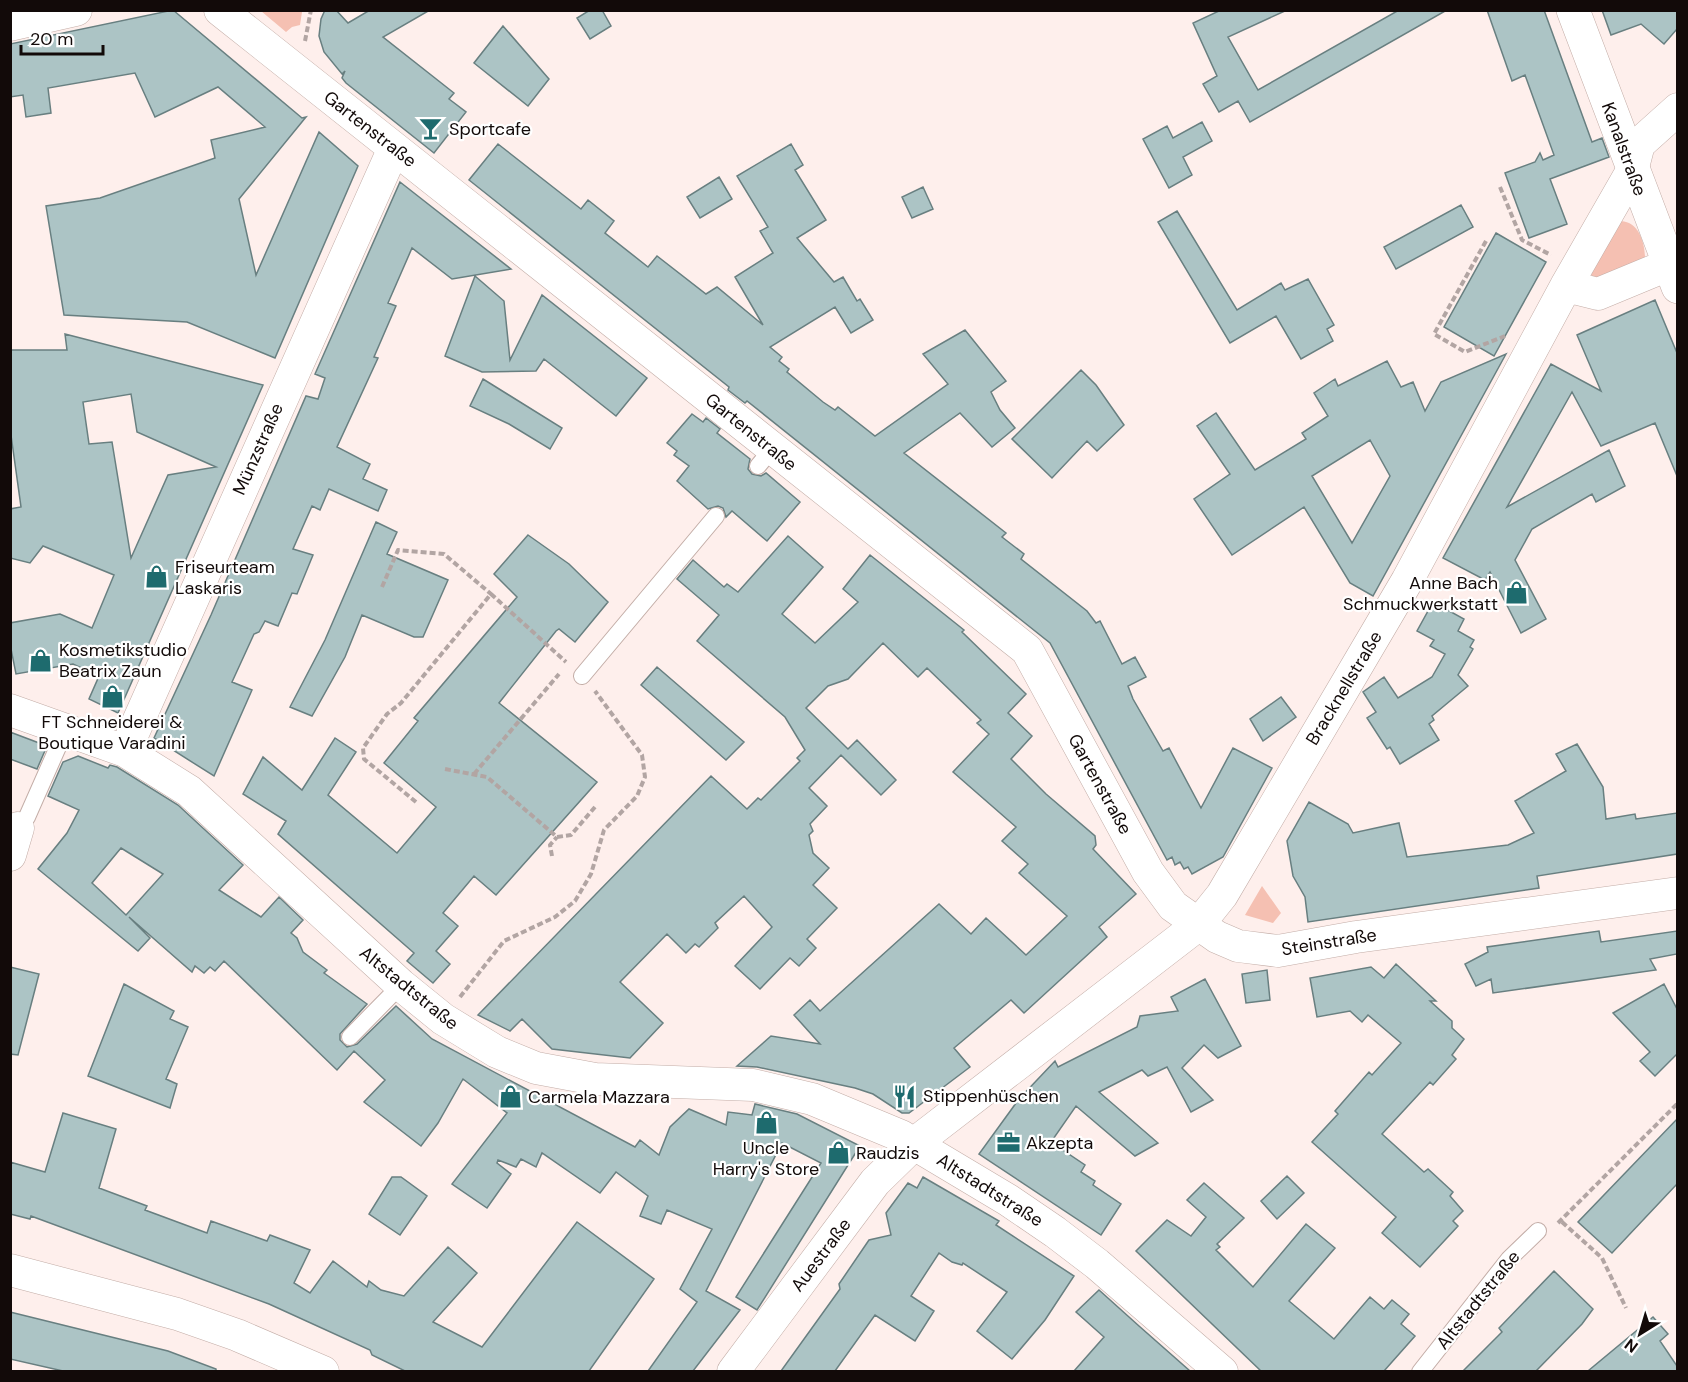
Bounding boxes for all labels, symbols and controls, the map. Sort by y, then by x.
scale bar [21,18,104,56]
text: 20 m [30,27,73,51]
street label: Gartenstraße [319,85,421,173]
street label: Kanalstraße [1596,99,1652,199]
bar icon: Sportcafe [418,116,444,142]
place label: Sportcafe [449,117,531,141]
street label: Gartenstraße [700,388,802,476]
street label: Münzstraße [227,399,289,499]
place label: Friseurteam Laskaris [175,555,275,600]
shop icon: Friseurteam Laskaris [144,564,170,590]
place label: Anne Bach Schmuckwerkstatt [1343,571,1498,616]
shop icon: Anne Bach Schmuckwerkstatt [1503,580,1529,606]
street label: Bracknellstraße [1300,626,1388,750]
place label: Kosmetikstudio Beatrix Zaun [59,638,187,683]
shop icon: Kosmetikstudio Beatrix Zaun [28,647,54,673]
shop icon: FT Schneiderei & Boutique Varadini [99,683,125,709]
place label: FT Schneiderei & Boutique Varadini [38,710,186,755]
street label: Gartenstraße [1062,729,1138,839]
street label: Steinstraße [1280,923,1378,961]
street label: Altstadtstraße [354,941,464,1035]
restaurant icon: Stippenhüschen [892,1083,918,1109]
shop icon: Carmela Mazzara [497,1084,523,1110]
place label: Stippenhüschen [923,1084,1059,1108]
place label: Carmela Mazzara [528,1085,670,1109]
shop icon: Uncle Harry's Store [753,1109,779,1135]
office icon: Akzepta [995,1130,1021,1156]
place label: Akzepta [1026,1131,1093,1155]
place label: Uncle Harry's Store [713,1136,819,1181]
shop icon: Raudzis [825,1140,851,1166]
place label: Raudzis [856,1141,919,1165]
street label: Altstadtstraße [932,1148,1048,1232]
street label: Auestraße [785,1213,857,1297]
street label: Altstadtstraße [1431,1245,1525,1355]
north arrow [1610,1304,1670,1364]
text: N [1620,1334,1642,1357]

